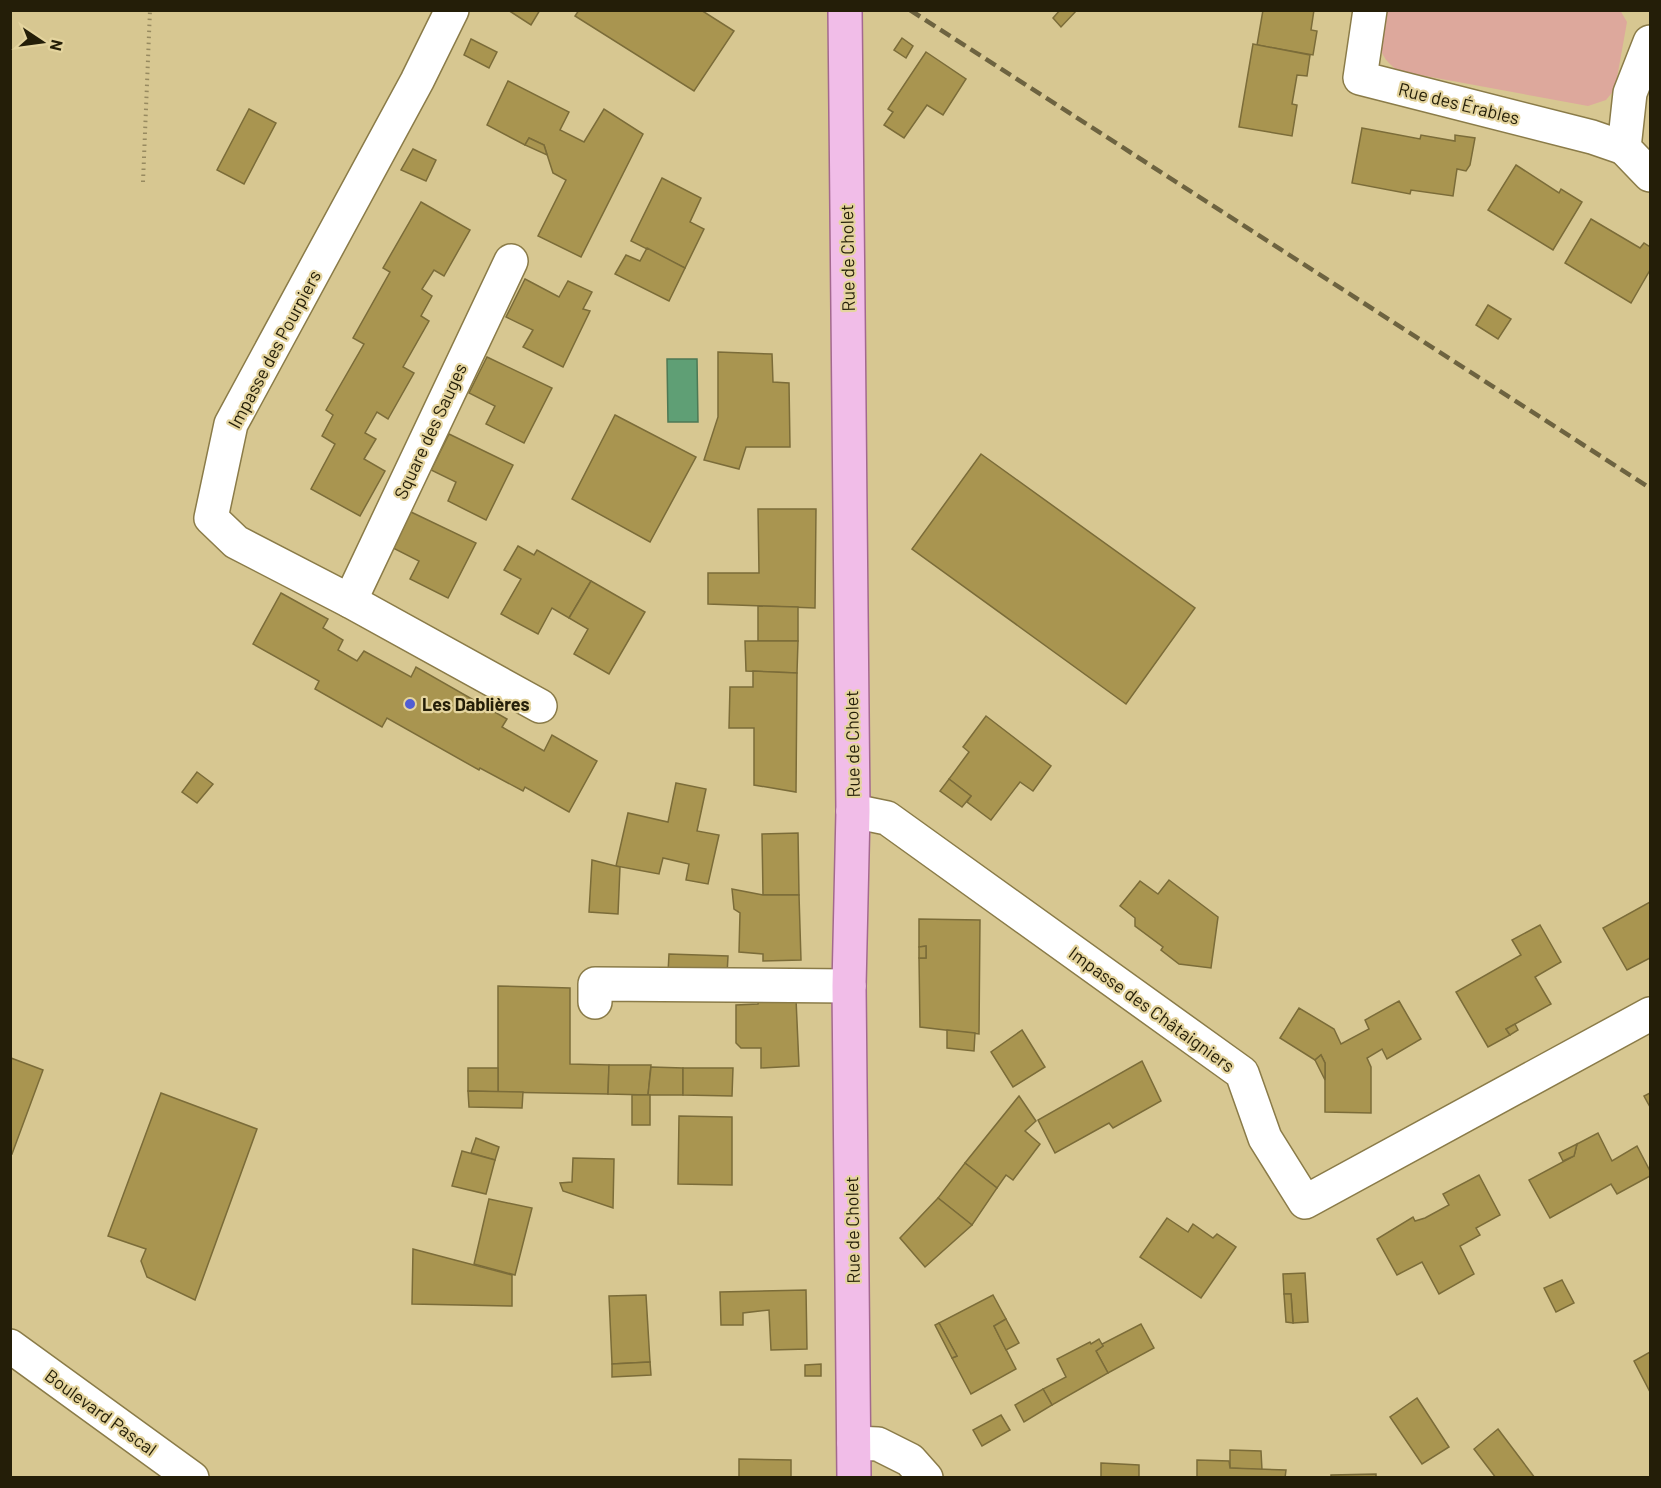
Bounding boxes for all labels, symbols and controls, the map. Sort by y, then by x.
north arrow [12,12,72,72]
text: N [47,38,68,53]
street label: Rue des Érables [1396,77,1522,129]
street label: Rue de Cholet [835,204,859,312]
street label: Impasse des Pourpiers [223,266,325,432]
street label: Square des Sauges [389,360,471,502]
street label: Rue de Cholet [840,690,864,798]
place label: Les Dablières [422,693,530,715]
marker: Les Dablières [403,697,417,711]
street label: Impasse des Châtaigniers [1065,942,1239,1076]
street label: Rue de Cholet [840,1176,864,1284]
street label: Boulevard Pascal [41,1364,161,1460]

